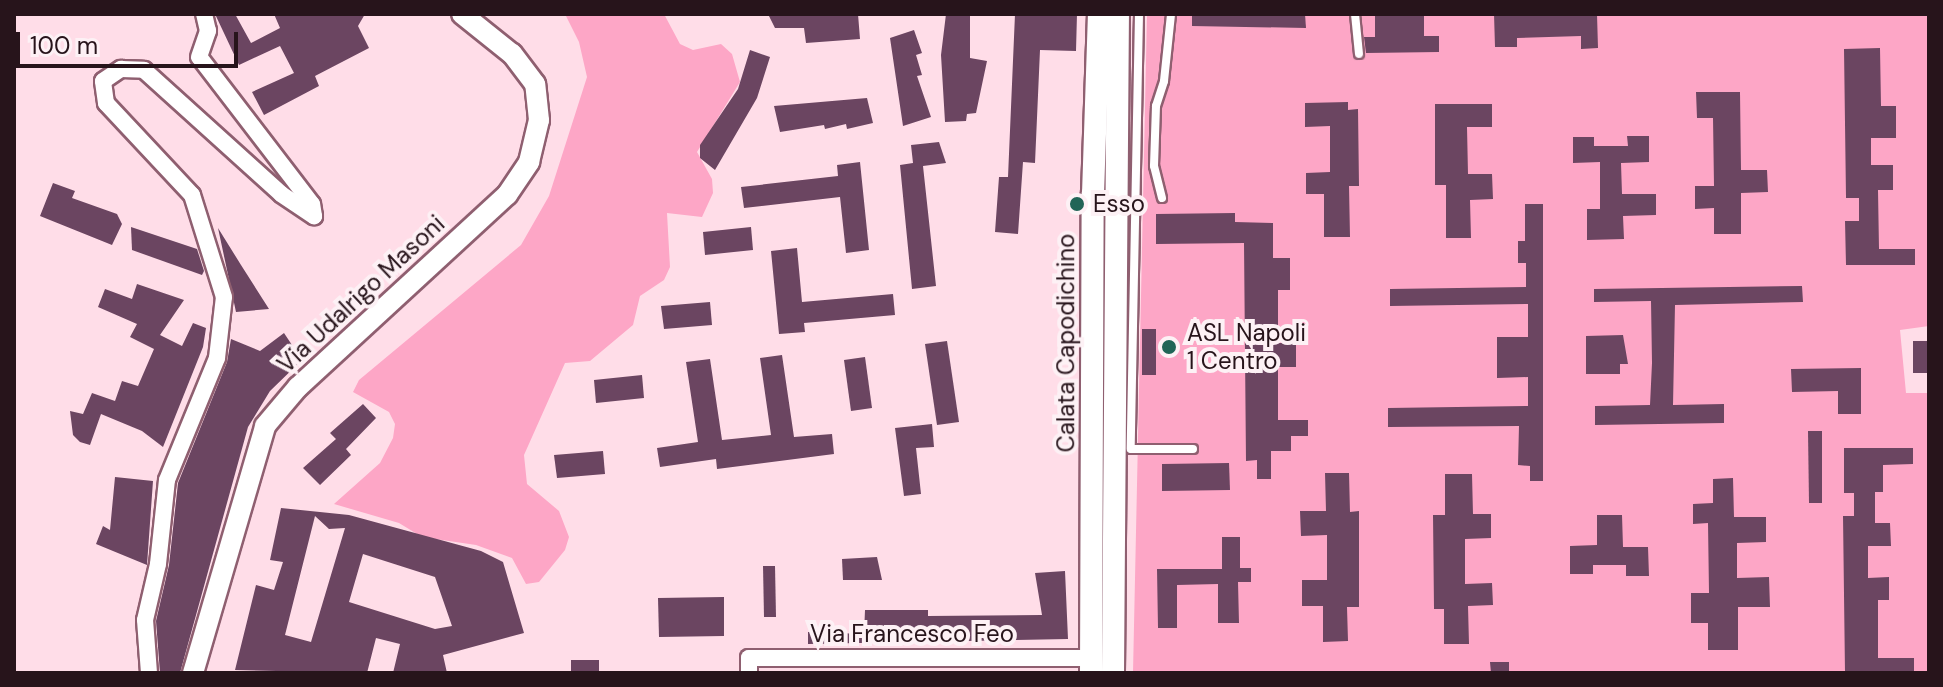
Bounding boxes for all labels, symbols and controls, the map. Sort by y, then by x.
scale bar [20,16,242,66]
text: 100 m [30,30,98,61]
place label: Esso [1093,190,1145,218]
marker: Esso [1068,195,1086,213]
street label: Via Udalrigo Masoni [272,209,450,379]
street label: Calata Capodichino [1052,234,1080,452]
place label: ASL Napoli 1 Centro [1187,319,1306,375]
marker: ASL Napoli 1 Centro [1158,336,1180,358]
street label: Via Francesco Feo [810,620,1014,648]

